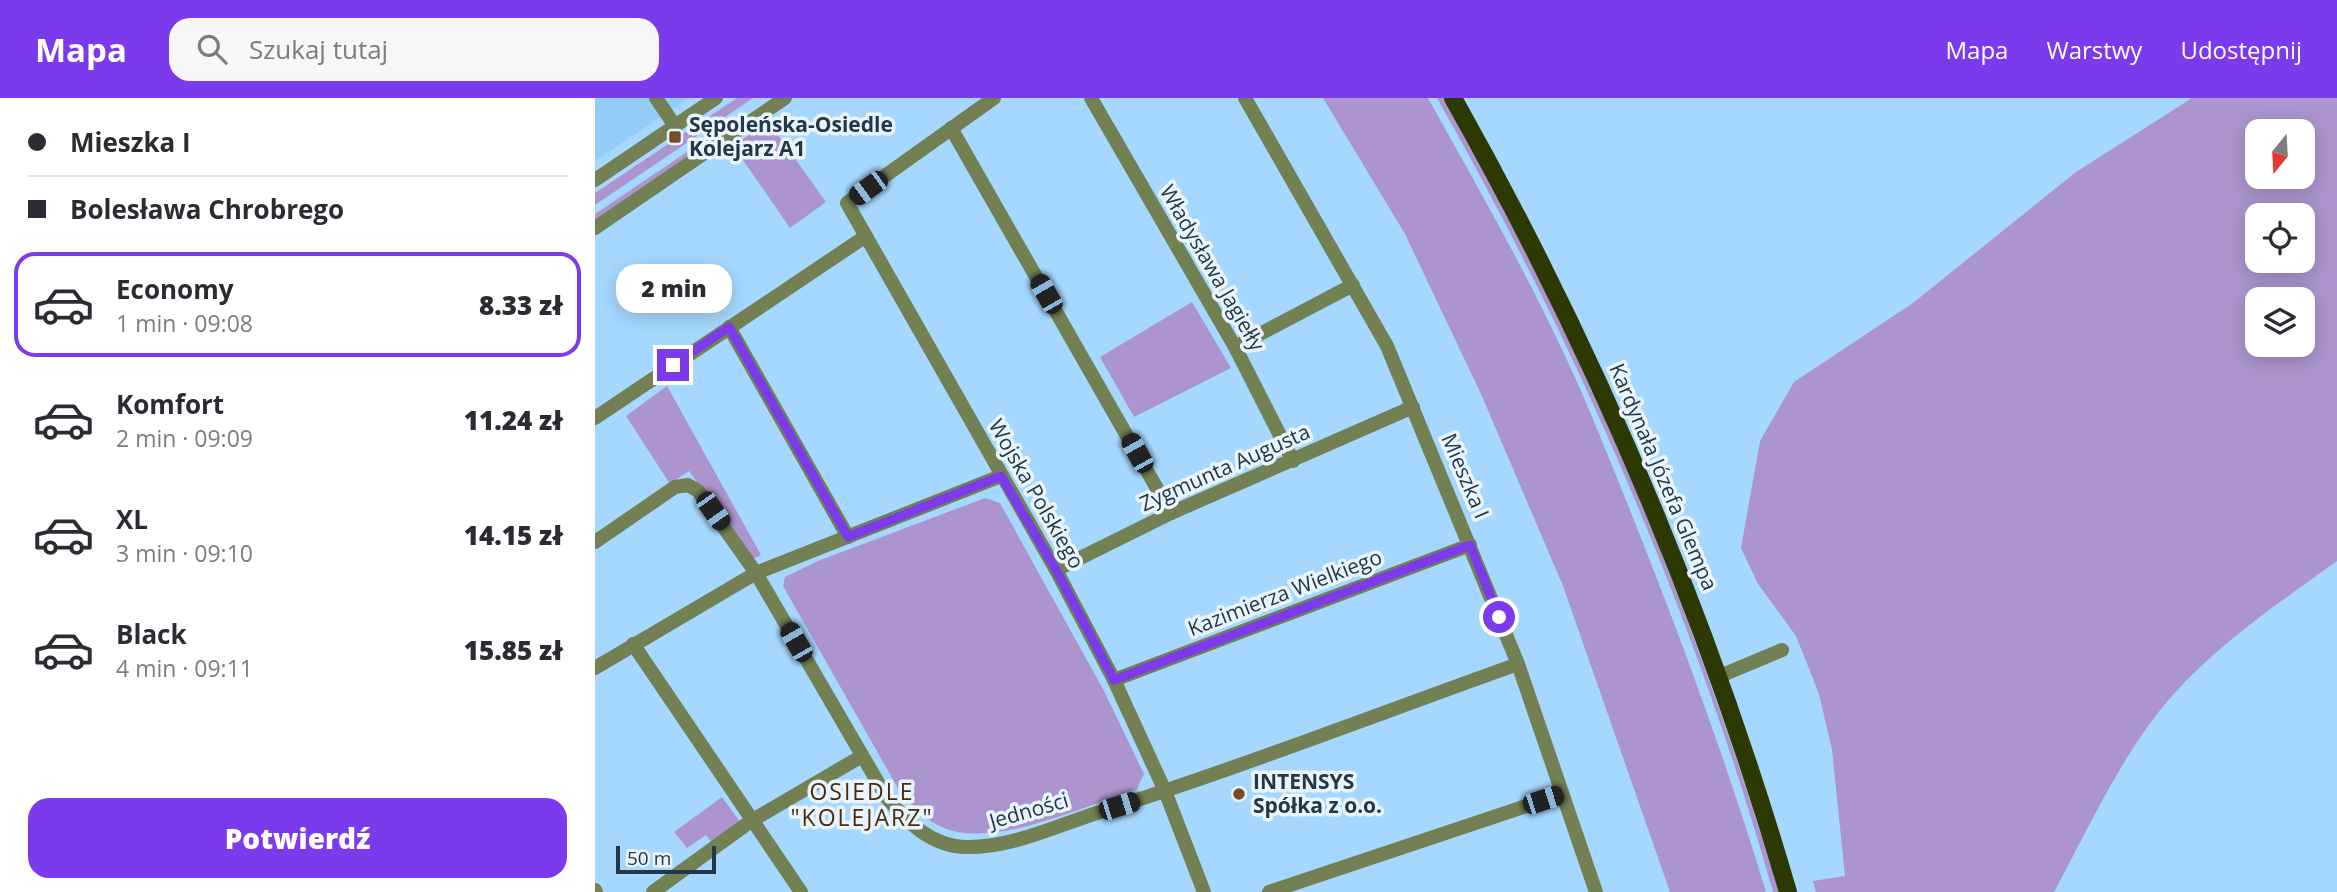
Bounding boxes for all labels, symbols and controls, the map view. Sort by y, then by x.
search box [169,18,659,81]
text: Mapa [35,27,127,72]
icon: search [193,30,231,68]
text: Szukaj tutaj [249,31,388,67]
text: Mapa [1946,33,2008,66]
text: Warstwy [2046,33,2142,66]
text: Udostępnij [2180,33,2302,66]
place label: Sępoleńska-Osiedle Kolejarz A1 [689,110,893,162]
north arrow [2245,119,2315,189]
map controls [2245,119,2315,357]
text: Mieszka I [70,124,191,160]
marker: Sępoleńska-Osiedle Kolejarz A1 [667,129,683,145]
car [845,167,892,209]
street label: Władysława Jagiełły [1154,180,1272,356]
text: Bolesława Chrobrego [70,191,344,227]
button: locate [2245,203,2315,273]
callout: 2 min [615,264,731,313]
text: Economy [116,271,234,307]
car [1027,271,1066,317]
text: 2 min [641,272,707,304]
icon: car [32,273,95,336]
text: 8.33 zł [479,287,563,323]
button: layers [2245,287,2315,357]
text: 1 min · 09:08 [116,307,253,339]
route end [657,349,689,381]
street label: Kardynała Józefa Glempa [1603,359,1724,594]
text: Komfort [116,386,224,422]
icon: car [32,388,95,451]
text: 11.24 zł [464,402,563,438]
street label: Wojska Polskiego [983,414,1091,573]
street label: Zygmunta Augusta [1135,417,1314,517]
text: 2 min · 09:09 [116,422,253,454]
street label: Mieszka I [1435,429,1496,522]
car [1118,430,1157,476]
car [693,488,734,534]
text: XL [116,501,148,537]
icon: car [32,503,95,566]
text: 14.15 zł [464,517,563,553]
text: 3 min · 09:10 [116,537,253,569]
street label: Kazimierza Wielkiego [1184,542,1386,642]
route start [1483,601,1515,633]
text: Black [116,616,187,652]
icon: car [32,618,95,681]
car [777,619,816,665]
text: 15.85 zł [464,632,563,668]
text: 4 min · 09:11 [116,652,253,684]
place label: INTENSYS Spółka z o.o. [1253,767,1382,819]
district label: OSIEDLE "KOLEJARZ" [790,775,934,833]
car [1520,784,1567,816]
street label: Jedności [984,785,1072,835]
marker: INTENSYS Spółka z o.o. [1231,786,1247,802]
car [1096,790,1143,822]
button: Potwierdź [28,798,567,878]
scale bar [616,843,716,875]
text: 50 m [627,845,671,871]

